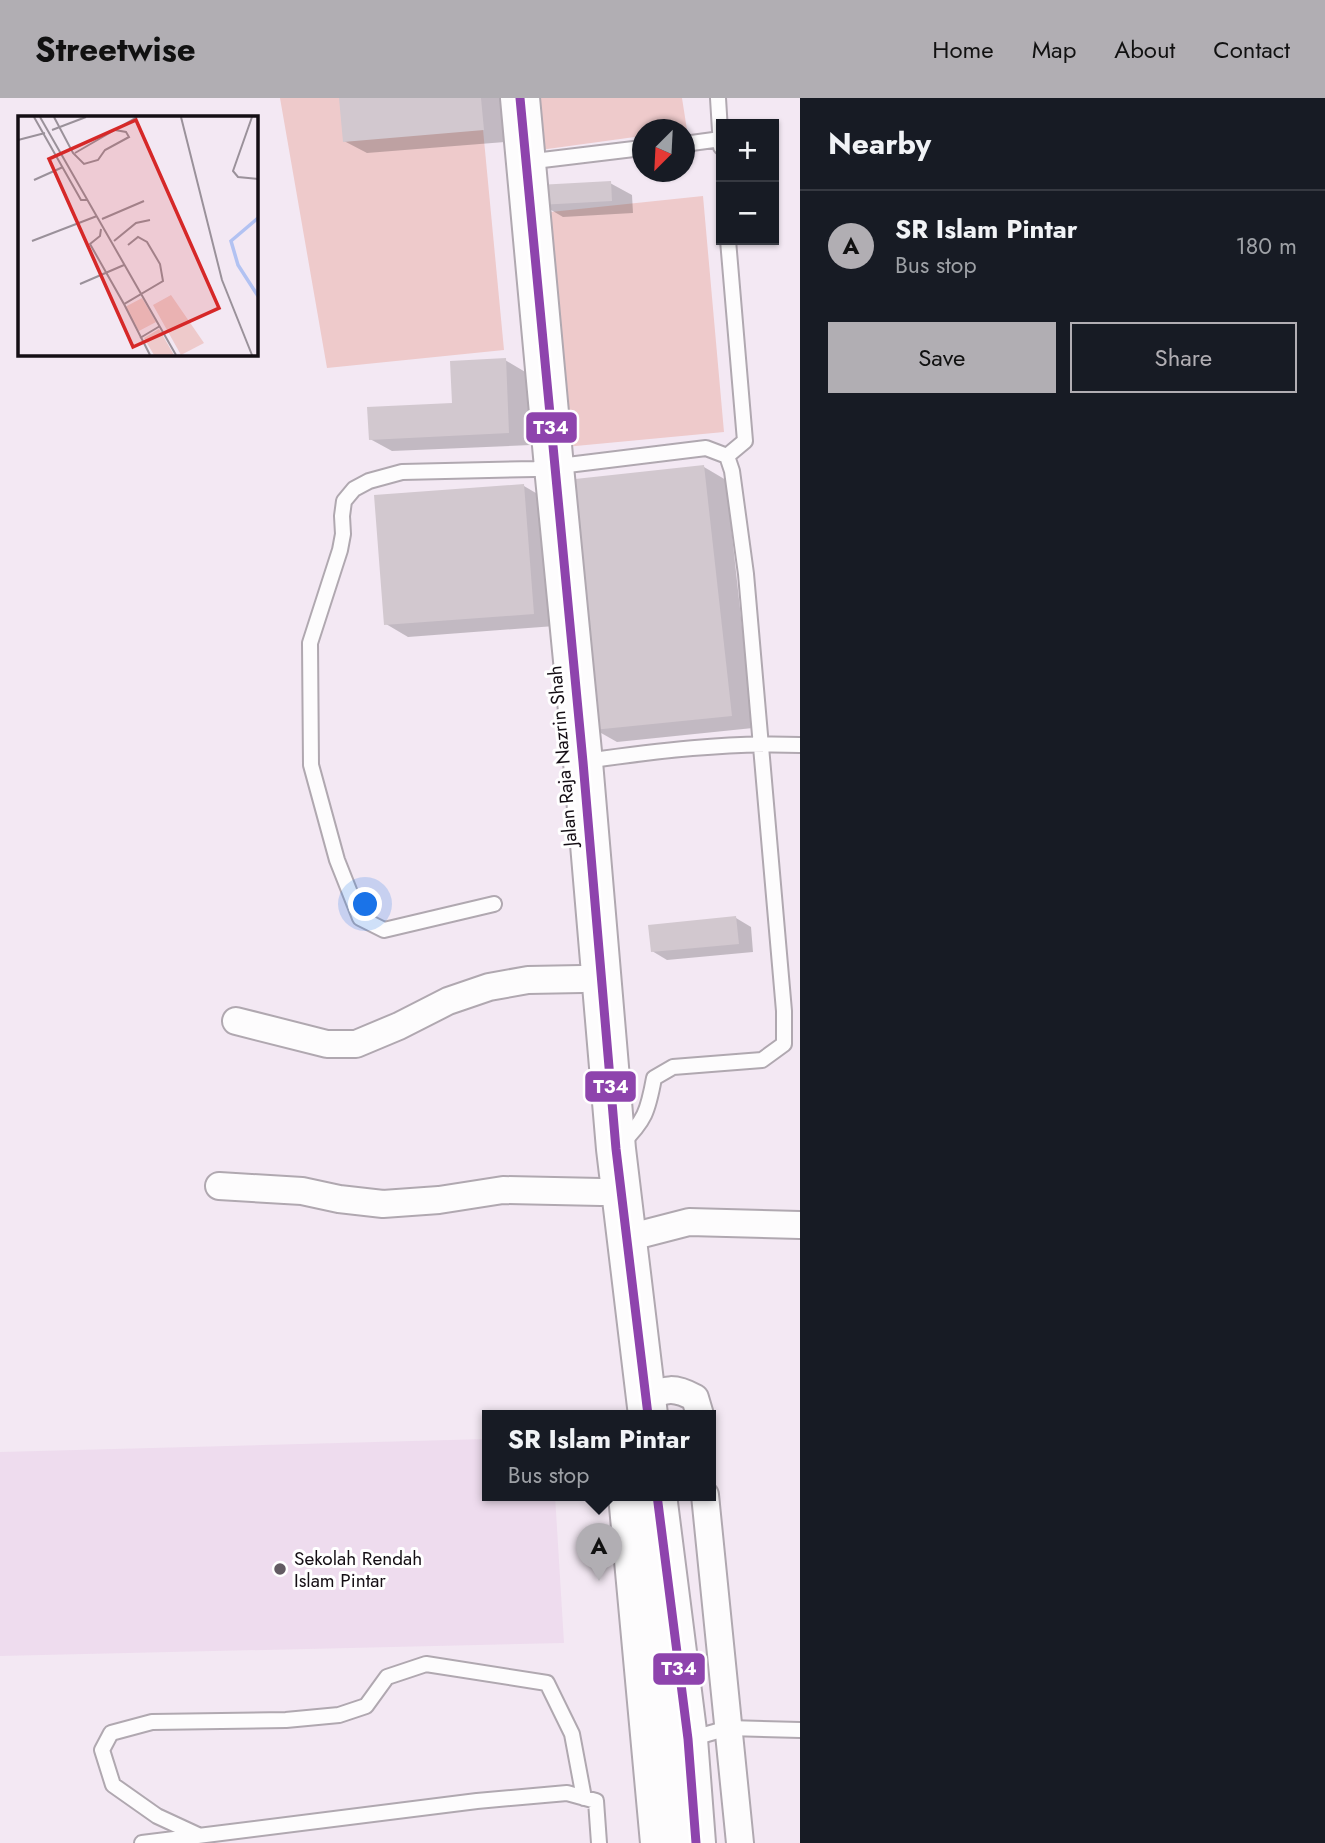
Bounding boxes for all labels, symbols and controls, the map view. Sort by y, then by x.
text: Streetwise [35,26,196,73]
text: Home [932,32,994,67]
text: Map [1032,32,1076,67]
text: About [1114,32,1175,67]
text: Contact [1213,32,1290,67]
inset map [18,116,257,355]
north arrow [632,119,695,182]
map controls [716,119,779,245]
button: + [716,119,779,182]
text: Nearby [828,122,931,165]
button: − [716,182,779,245]
text: SR Islam Pintar [895,210,1078,248]
text: A [843,229,859,263]
text: 180 m [1235,229,1297,263]
text: Bus stop [895,248,977,282]
button: Save [828,322,1056,393]
button: Share [1070,322,1297,393]
line badge: T34 [525,411,578,444]
text: T34 [533,414,569,441]
street label: Jalan Raja Nazrin Shah [541,664,584,851]
your location [348,887,382,921]
line badge: T34 [584,1070,637,1103]
text: T34 [593,1073,629,1100]
popup [482,1410,716,1501]
text: SR Islam Pintar [508,1420,690,1458]
text: Bus stop [508,1458,589,1492]
pin: A [576,1523,622,1581]
place label: Sekolah Rendah Islam Pintar [294,1545,422,1594]
marker: Sekolah Rendah Islam Pintar [272,1561,288,1577]
line badge: T34 [652,1652,706,1686]
text: T34 [661,1655,697,1682]

